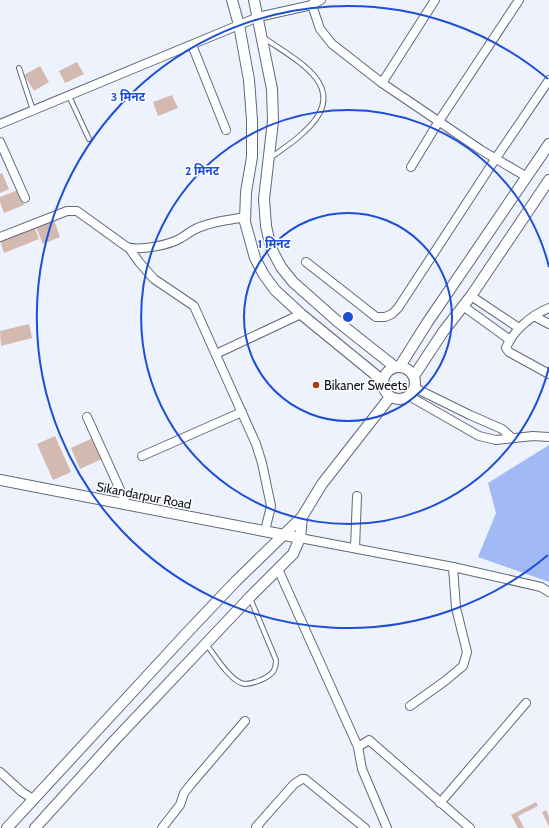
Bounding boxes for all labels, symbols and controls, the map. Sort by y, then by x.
text: 3 मिनट [111,89,146,104]
text: 2 मिनट [185,163,220,178]
text: 1 मिनट [258,236,291,251]
centre of rings [341,310,355,324]
place label: Bikaner Sweets [324,377,408,393]
marker: Bikaner Sweets [311,380,321,390]
street label: Sikandarpur Road [95,478,193,512]

